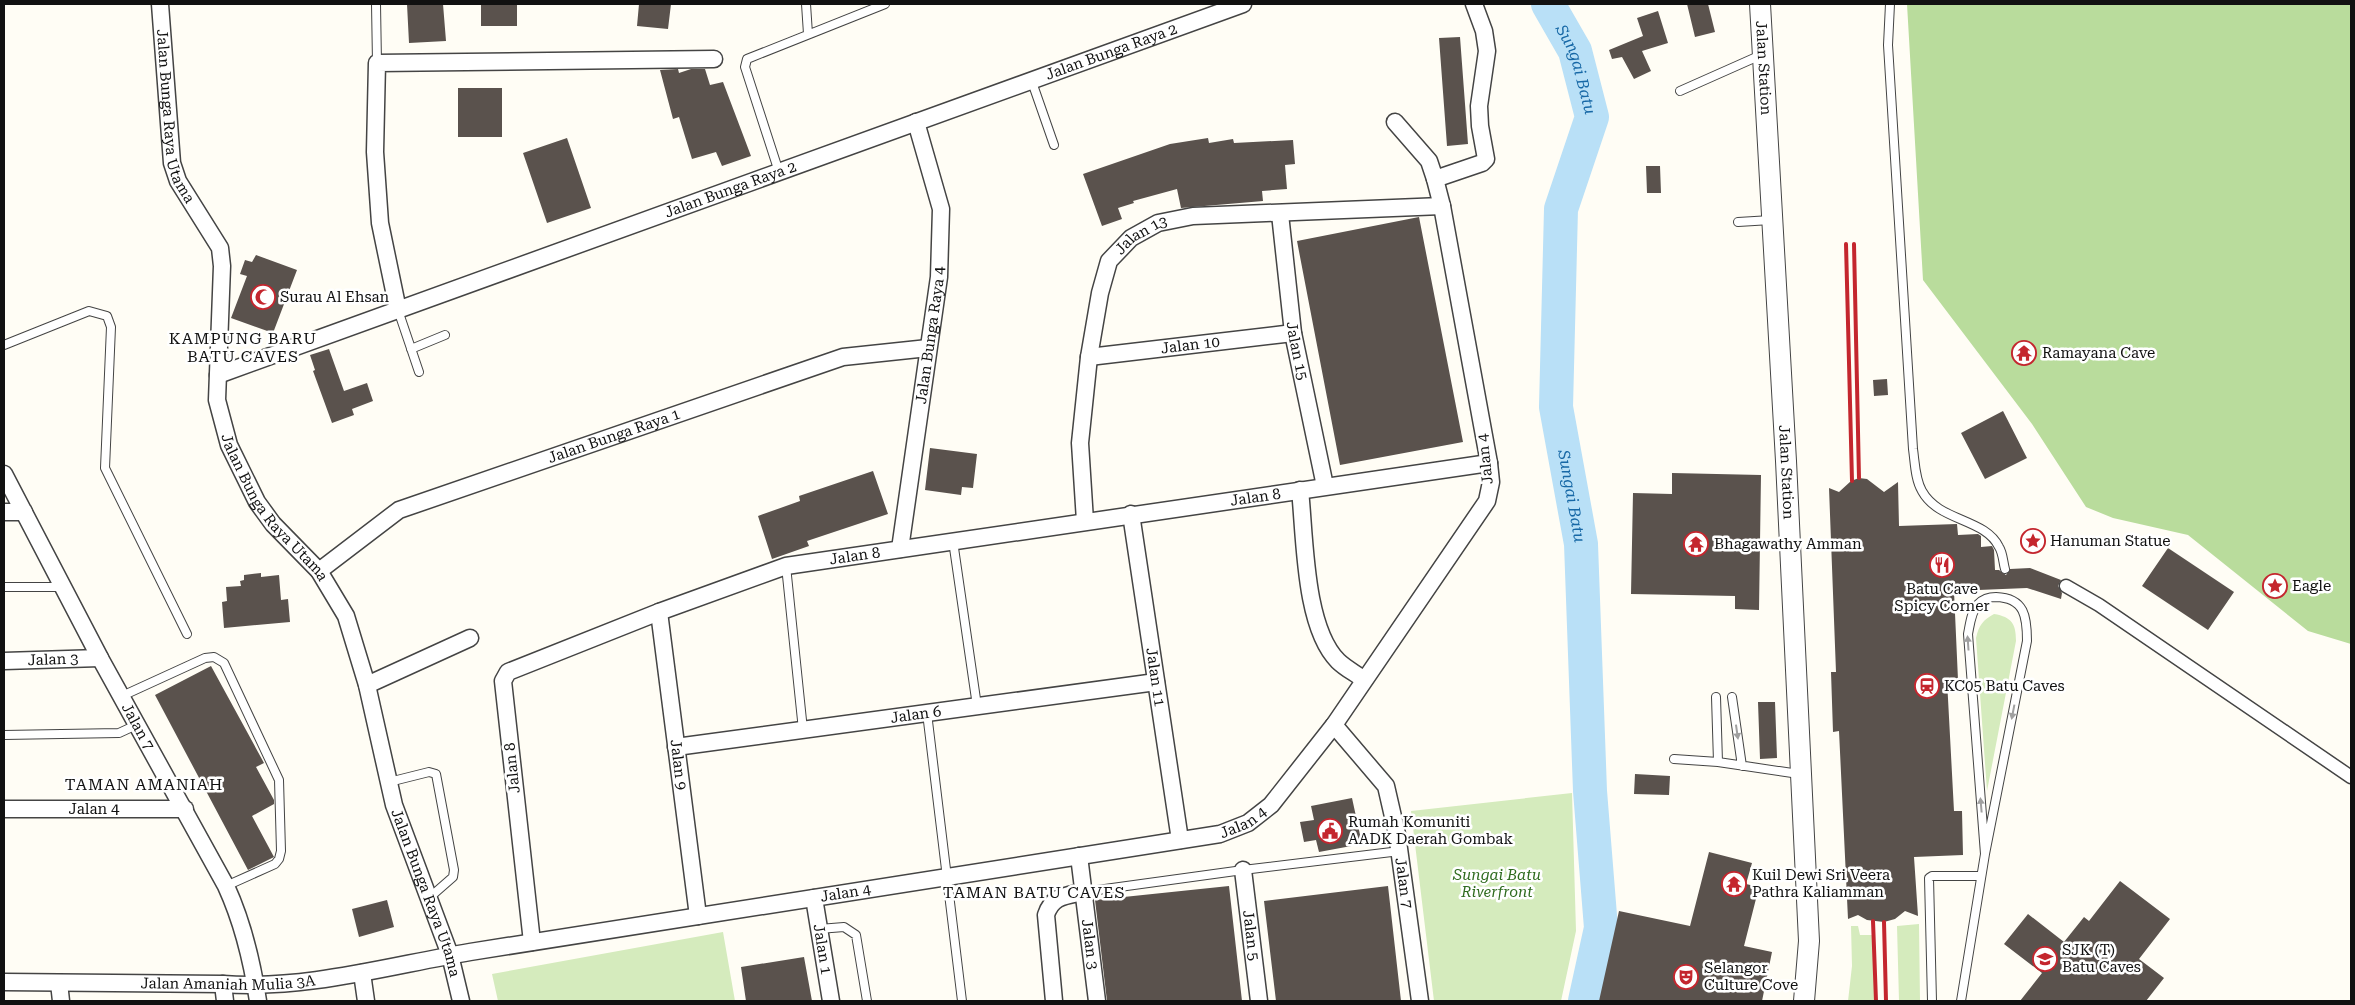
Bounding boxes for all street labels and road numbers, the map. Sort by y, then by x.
street label: Jalan Bunga Raya 2 [1043,20,1180,84]
street label: Jalan Station [1752,20,1775,116]
street label: Jalan Bunga Raya Utama [153,28,199,206]
street label: Jalan Bunga Raya 2 [662,157,799,222]
street label: Jalan 13 [1111,212,1169,258]
street label: Jalan Bunga Raya 4 [912,266,948,405]
street label: Jalan 15 [1283,321,1312,382]
street label: Jalan 10 [1160,333,1221,357]
street label: Jalan Bunga Raya 1 [546,405,682,467]
street label: Jalan Station [1775,424,1798,520]
street label: Jalan Bunga Raya Utama [217,432,332,584]
street label: Jalan 4 [1473,432,1497,485]
street label: Jalan 8 [1229,485,1282,510]
street label: Jalan 8 [828,543,881,569]
street label: Jalan 11 [1142,646,1169,708]
street label: Jalan 3 [27,650,79,669]
street label: Jalan 7 [118,700,158,753]
street label: Jalan 6 [889,702,942,727]
street label: Jalan 9 [666,738,691,791]
street label: Jalan 8 [500,742,524,794]
street label: Jalan 4 [69,800,120,818]
street label: Jalan 4 [1217,802,1271,842]
street label: Jalan Bunga Raya Utama [387,806,464,979]
street label: Jalan 7 [1391,857,1416,910]
street label: Jalan 4 [819,880,873,906]
street label: Jalan 5 [1239,909,1263,962]
street label: Jalan 3 [1078,918,1102,971]
street label: Jalan 1 [809,923,835,976]
street label: Jalan Amaniah Mulia 3A [140,971,317,994]

